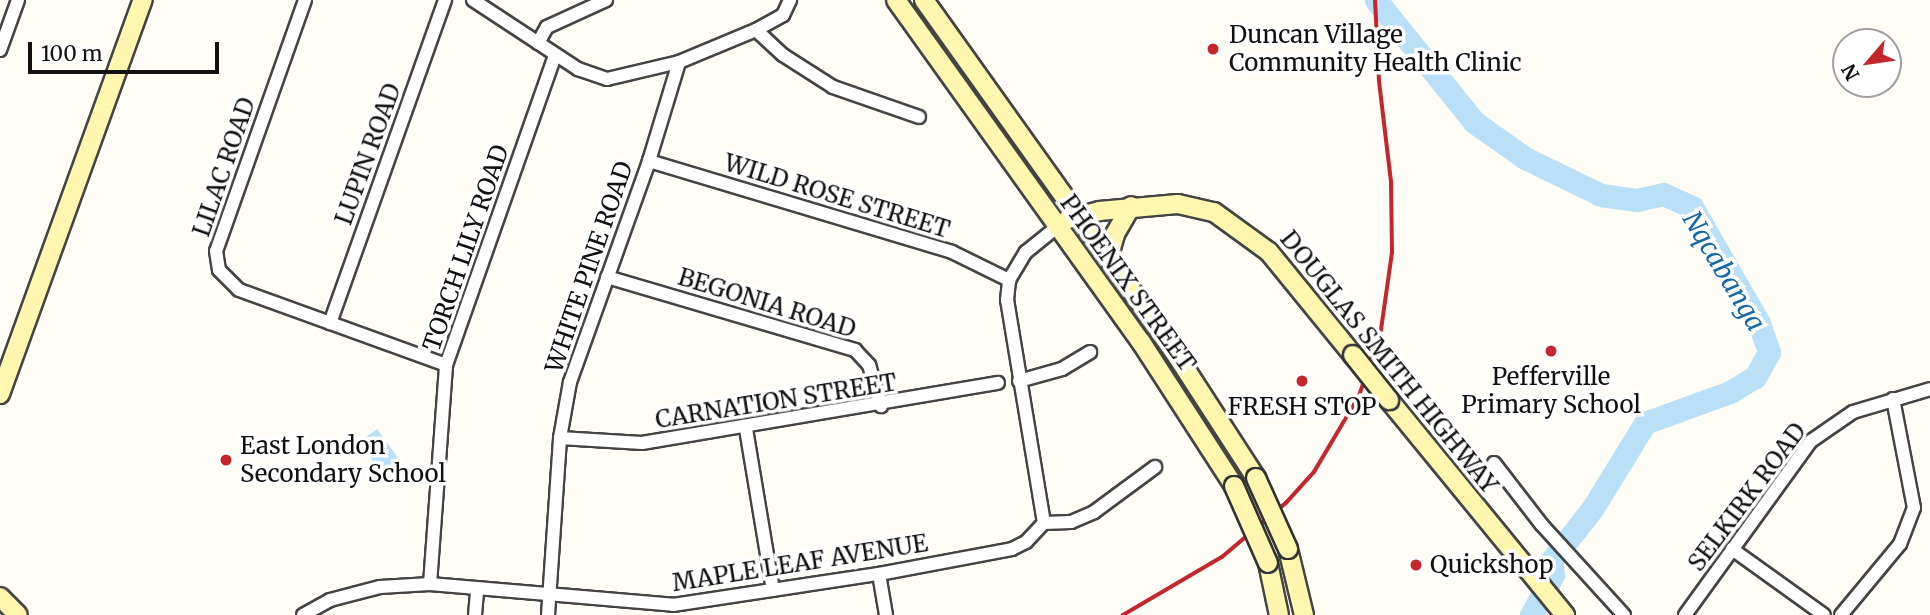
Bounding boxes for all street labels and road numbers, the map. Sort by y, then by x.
street label: LUPIN ROAD [329,79,407,229]
street label: LILAC ROAD [187,94,261,240]
street label: TORCH LILY ROAD [417,141,515,355]
street label: WILD ROSE STREET [721,148,953,244]
street label: WHITE PINE ROAD [539,157,639,377]
street label: PHOENIX STREET [1054,189,1202,377]
street label: DOUGLAS SMITH HIGHWAY [1274,225,1504,499]
street label: BEGONIA ROAD [675,262,859,344]
street label: CARNATION STREET [653,368,899,434]
street label: SELKIRK ROAD [1682,417,1812,577]
street label: MAPLE LEAF AVENUE [670,529,930,597]

